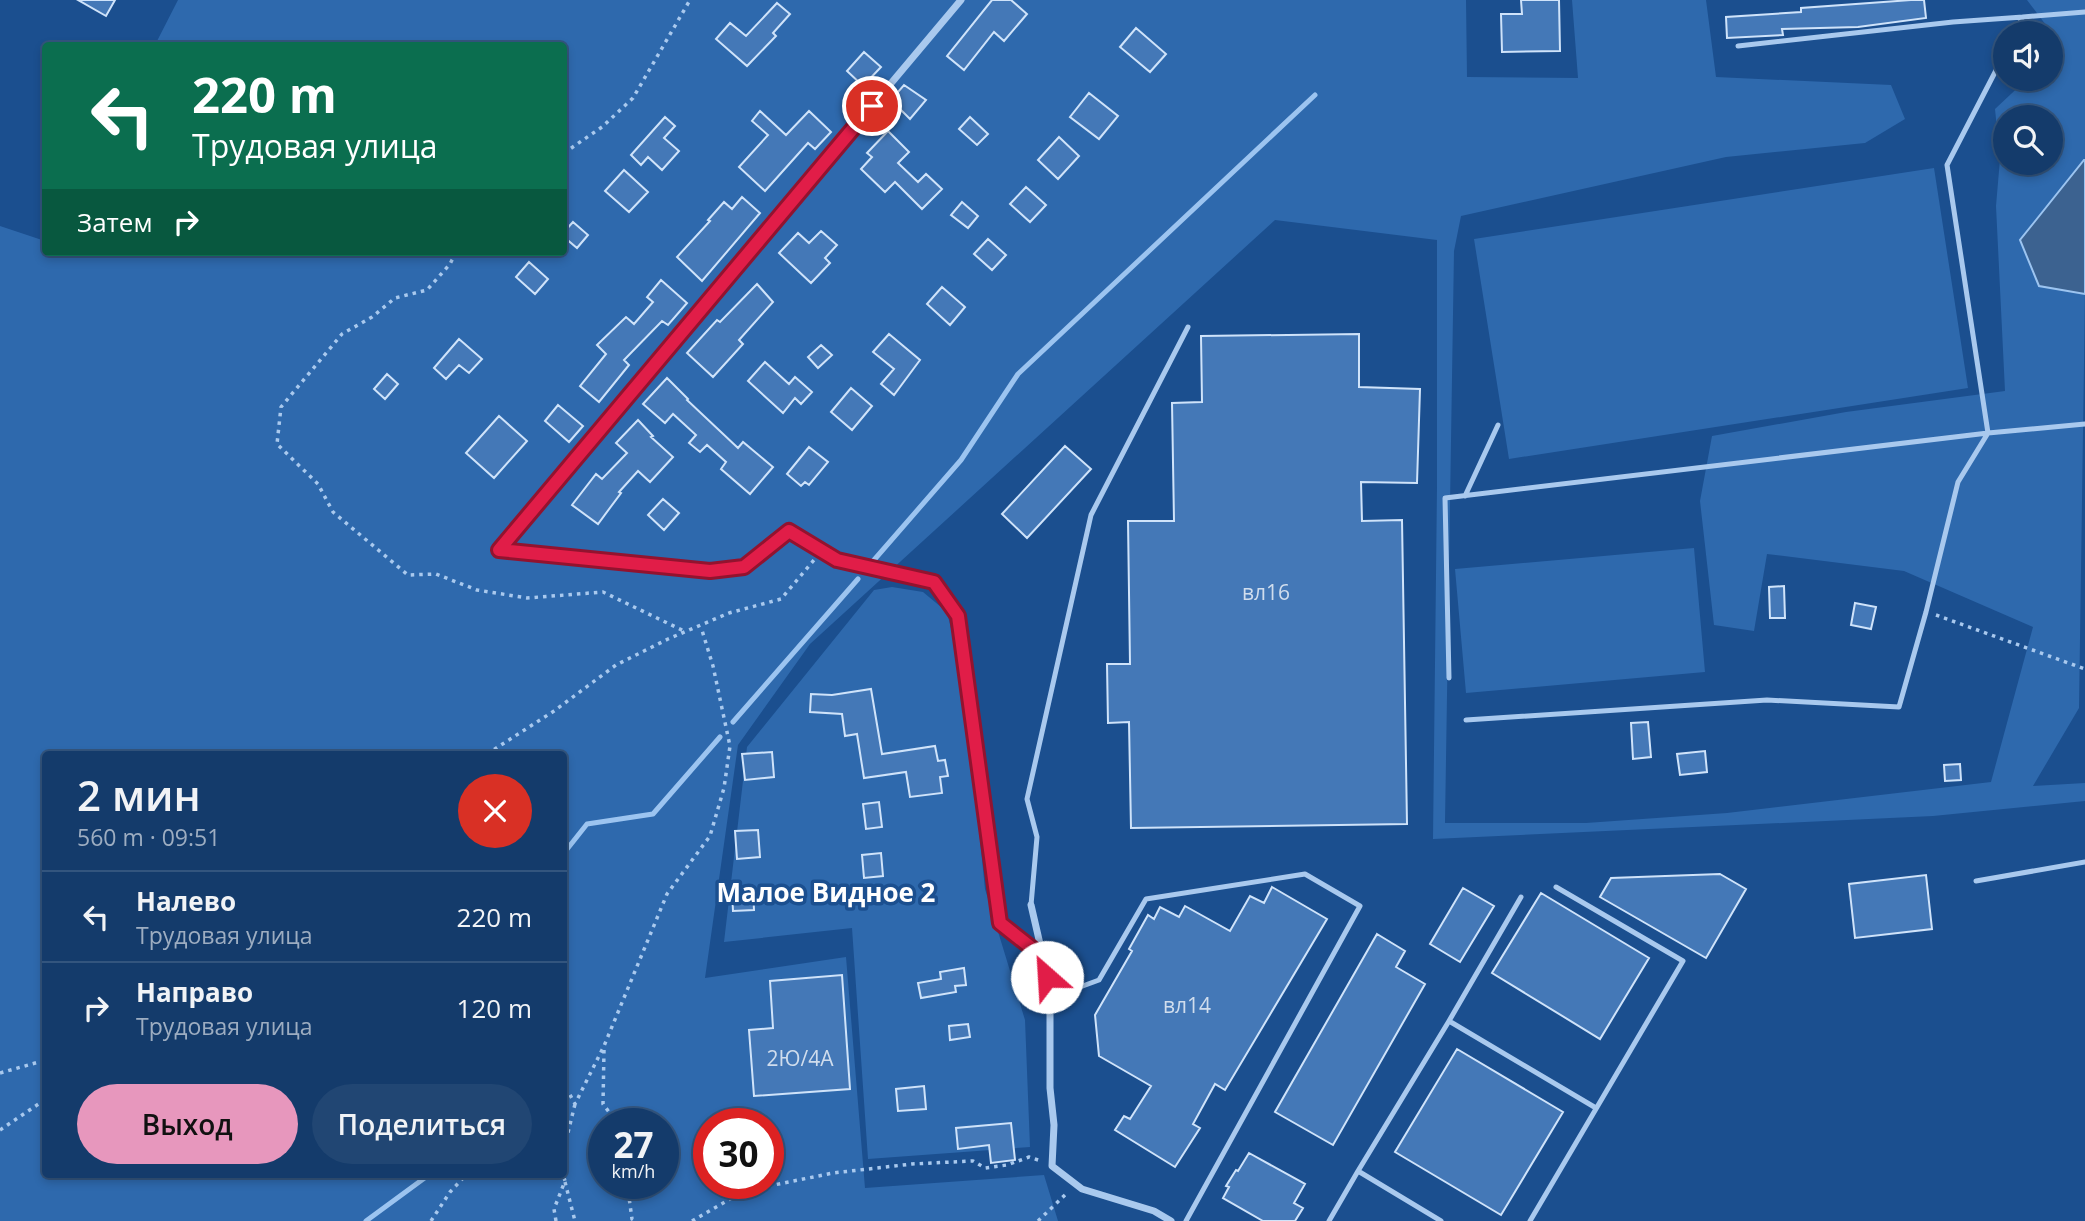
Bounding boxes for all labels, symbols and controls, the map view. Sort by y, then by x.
map controls [1993,21,2063,175]
button: sound [1993,21,2063,91]
text: 220 m [192,61,337,127]
icon: left [77,70,168,161]
pin [842,76,902,136]
icon: arrive [853,87,891,125]
button: search [1993,105,2063,175]
text: Трудовая улица [192,124,438,167]
icon: right [167,203,205,241]
text: Затем [77,204,153,240]
house number: вл16 [1242,578,1290,606]
text: 2 мин [77,766,201,823]
button: close [458,774,532,848]
text: 560 m · 09:51 [77,821,220,853]
district label: Малое Видное 2 [717,874,936,910]
text: Налево [136,883,236,919]
icon: left [77,898,115,936]
text: 220 m [457,899,532,935]
text: Трудовая улица [136,919,313,951]
position arrow [1010,940,1084,1014]
text: Направо [136,974,253,1010]
icon: right [77,989,115,1027]
text: 120 m [457,990,532,1026]
house number: вл14 [1163,991,1211,1019]
text: Трудовая улица [136,1010,313,1042]
house number: 2Ю/4А [767,1044,834,1072]
button: Выход [77,1084,298,1164]
button: Поделиться [312,1084,532,1164]
speed limit sign: 30 [693,1108,784,1199]
text: 27 [613,1121,654,1168]
text: km/h [612,1159,655,1183]

